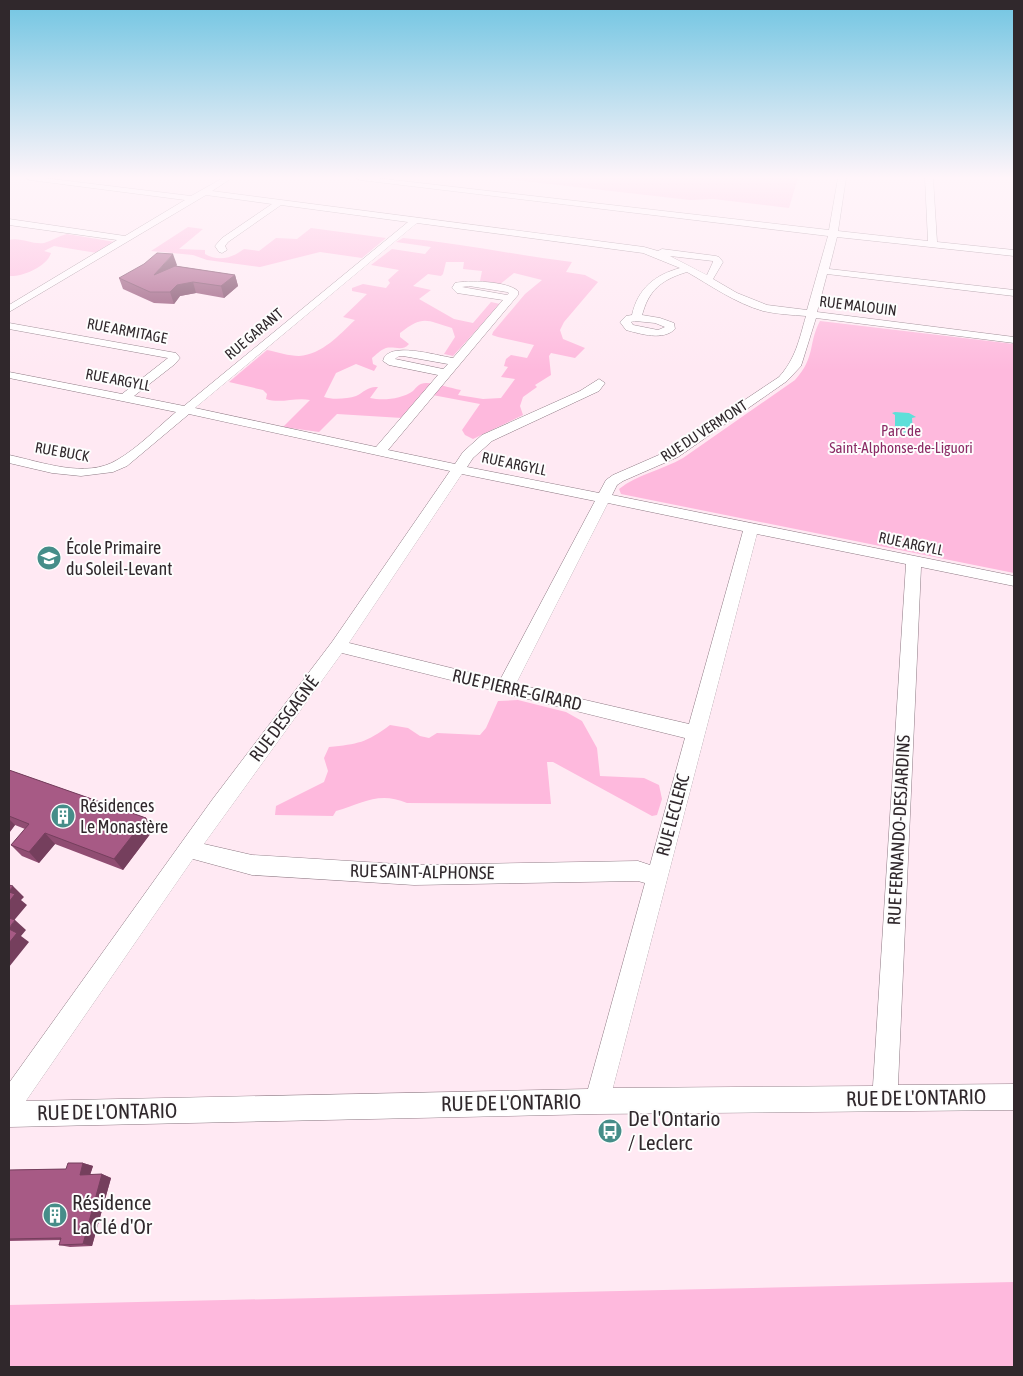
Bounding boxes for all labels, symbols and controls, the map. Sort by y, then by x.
street label: RUE MALOUIN [818,292,898,319]
street label: RUE GARANT [221,304,286,363]
street label: RUE ARMITAGE [86,314,169,347]
street label: RUE ARGYLL [84,365,152,394]
street label: RUE DU VERMONT [657,396,750,465]
park label: Parc de Saint-Alphonse-de-Liguori [829,422,973,456]
street label: RUE BUCK [34,438,91,465]
street label: RUE ARGYLL [480,448,548,479]
street label: RUE ARGYLL [877,528,945,559]
place label: École Primaire du Soleil-Levant [66,537,172,579]
school or university icon: École Primaire du Soleil-Levant [36,545,62,571]
street label: RUE PIERRE-GIRARD [450,664,584,715]
street label: RUE DESGAGNÉ [245,672,323,765]
street label: RUE FERNANDO-DESJARDINS [883,734,914,926]
street label: RUE LECLERC [651,772,694,858]
place label: Résidences Le Monastère [80,795,168,837]
building icon: Résidences Le Monastère [50,803,76,829]
street label: RUE SAINT-ALPHONSE [350,860,495,883]
street label: RUE DE L'ONTARIO [846,1084,986,1110]
street label: RUE DE L'ONTARIO [441,1089,581,1115]
street label: RUE DE L'ONTARIO [37,1098,177,1124]
place label: De l'Ontario / Leclerc [628,1106,720,1154]
bus stop icon: De l'Ontario / Leclerc [597,1118,623,1144]
place label: Résidence La Clé d'Or [72,1190,153,1238]
building icon: Résidence La Clé d'Or [42,1202,68,1228]

